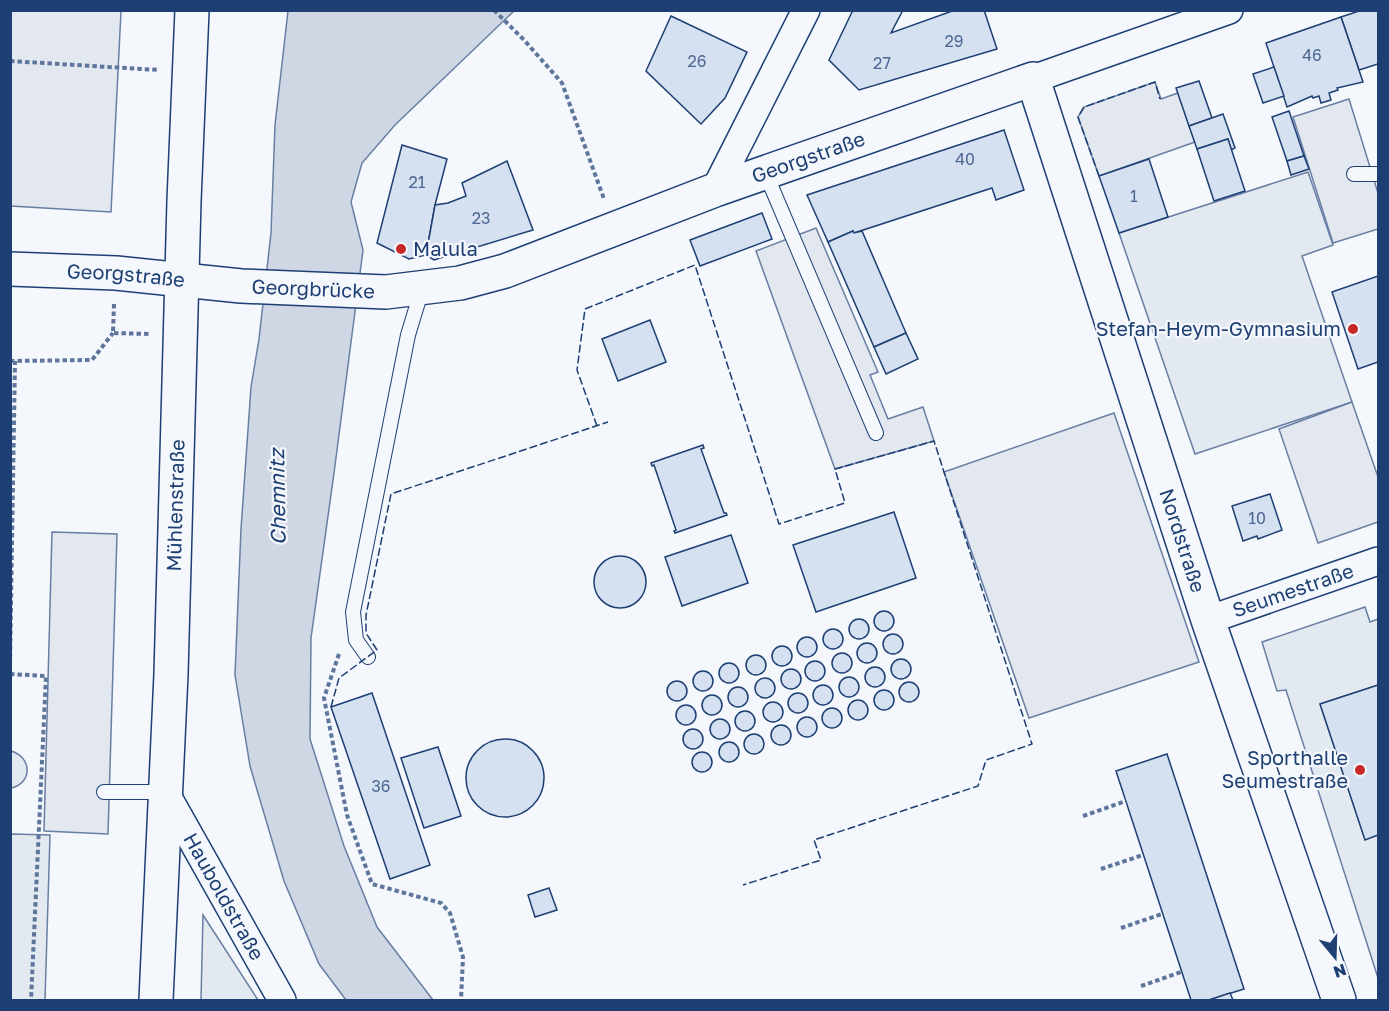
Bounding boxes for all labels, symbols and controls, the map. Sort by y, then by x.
house number: 29 [945,31,963,51]
house number: 46 [1302,45,1322,65]
house number: 26 [688,51,706,71]
house number: 27 [873,53,891,73]
street label: Georgstraße [748,126,868,187]
house number: 40 [955,149,975,169]
house number: 21 [408,172,426,192]
house number: 1 [1130,186,1138,206]
house number: 23 [472,208,490,228]
place label: Malula [413,236,478,260]
marker: Malula [394,242,408,256]
street label: Georgstraße [66,258,186,291]
street label: Georgbrücke [251,273,375,303]
place label: Stefan-Heym-Gymnasium [1096,316,1341,340]
marker: Stefan-Heym-Gymnasium [1346,322,1360,336]
street label: Mühlenstraße [161,439,188,572]
water label: Chemnitz [263,446,291,545]
street label: Nordstraße [1155,485,1211,595]
house number: 10 [1248,508,1266,528]
street label: Seumestraße [1229,557,1356,622]
place label: Sporthalle Seumestraße [1222,745,1348,792]
marker: Sporthalle Seumestraße [1353,763,1367,777]
house number: 36 [371,776,391,796]
street label: Hauboldstraße [179,828,270,964]
north arrow [1305,927,1365,987]
text: N [1331,960,1349,983]

